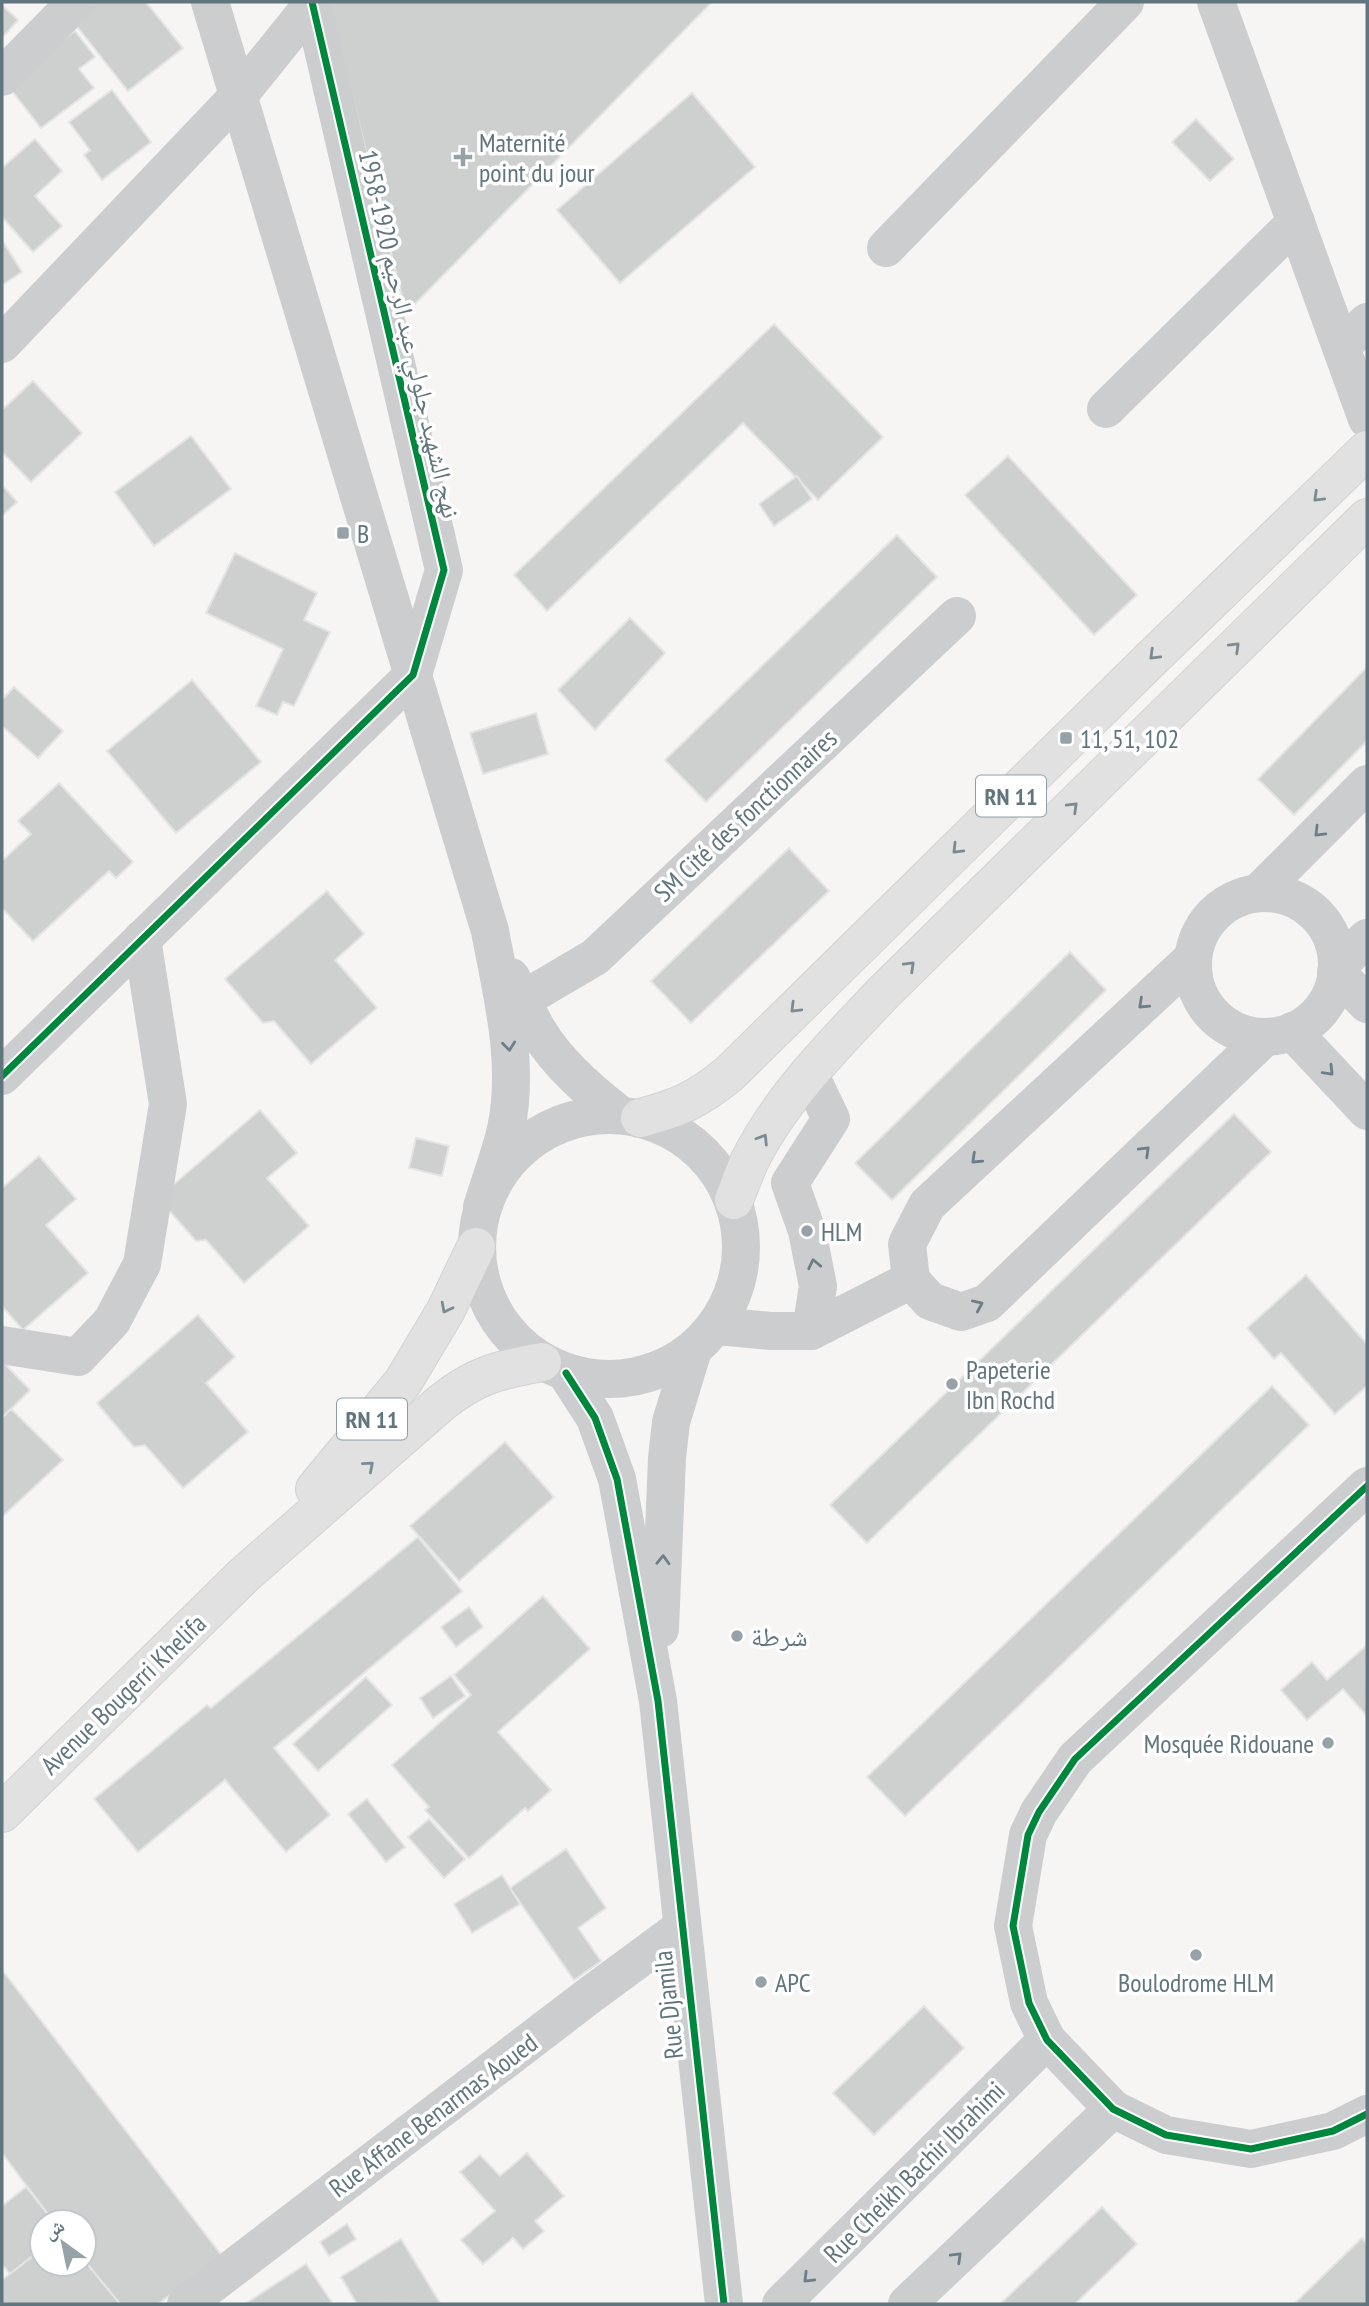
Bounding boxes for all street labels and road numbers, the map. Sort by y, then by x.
street label: نهج الشهيد جلولي عبد الرحيم 1920-1958 [347,147,468,522]
street label: SM Cité des fonctionnaires [647,722,843,908]
road number: RN 11 [976,776,1046,816]
road number: RN 11 [337,1399,407,1440]
street label: Avenue Bougerri Khelifa [33,1607,213,1781]
street label: Rue Djamila [646,1949,690,2061]
street label: Rue Affane Benarmas Aoued [322,2026,544,2204]
street label: Rue Cheikh Bachir Ibrahimi [816,2074,1012,2270]

